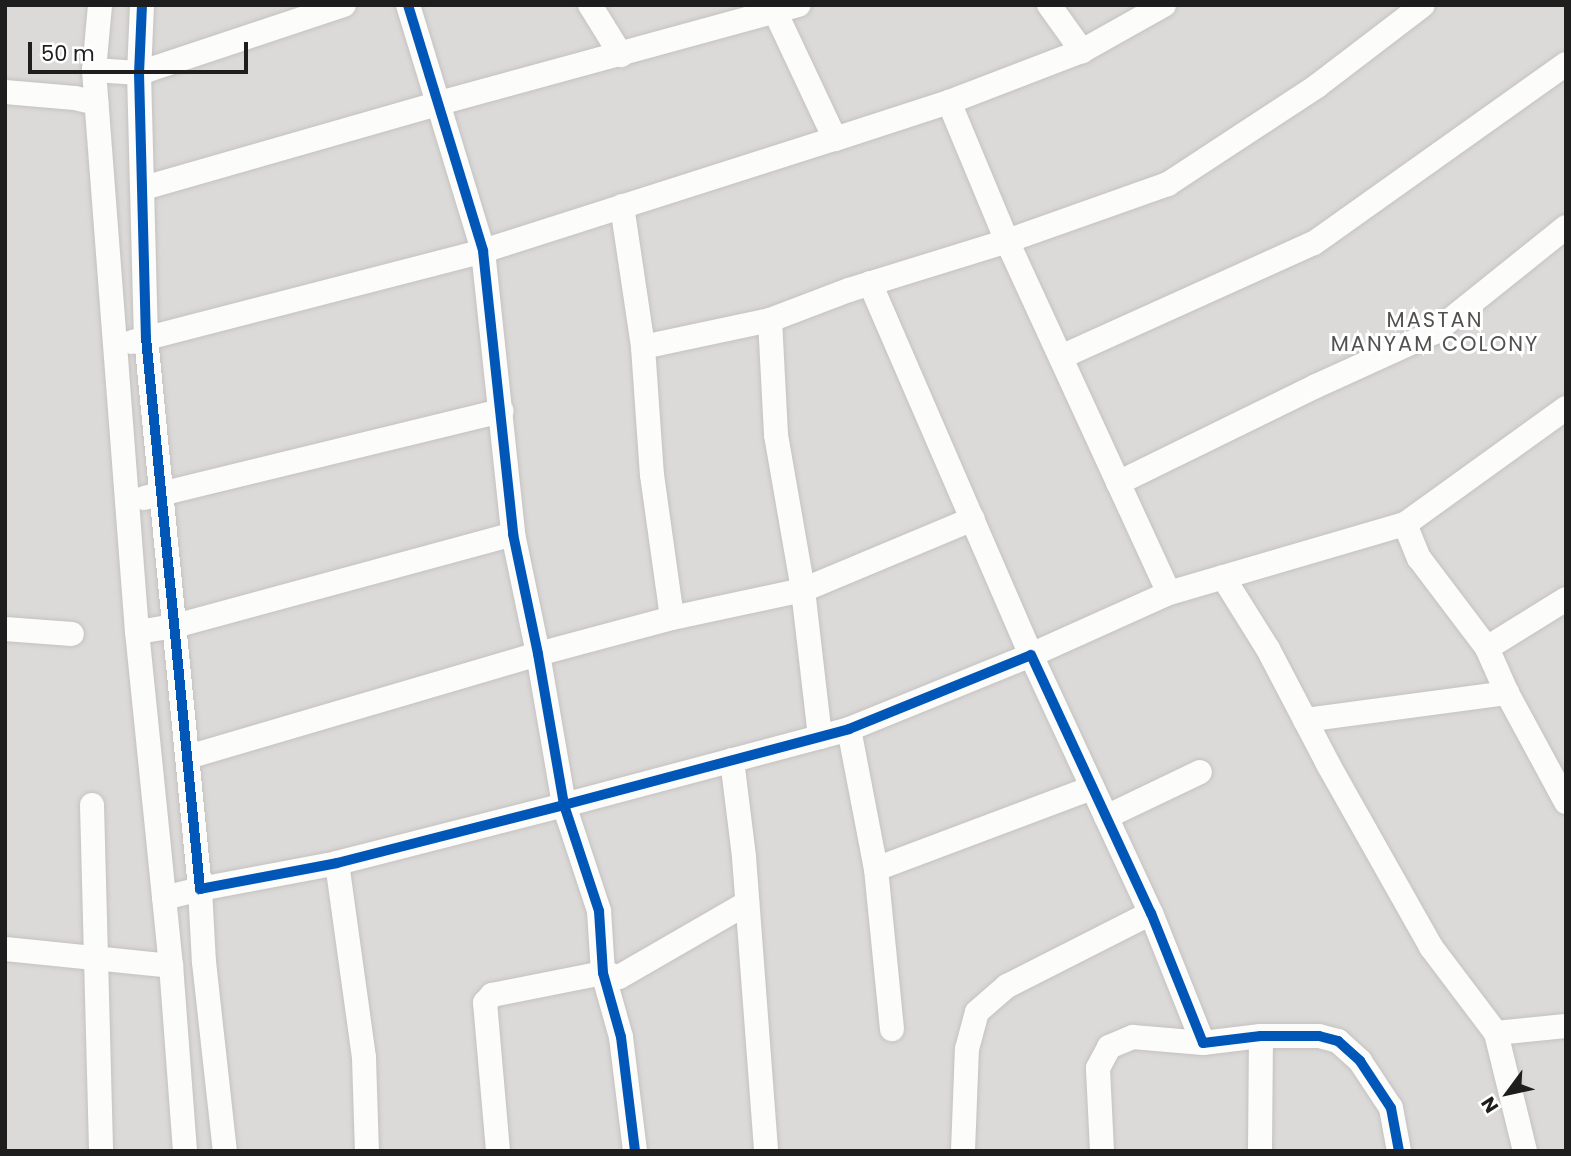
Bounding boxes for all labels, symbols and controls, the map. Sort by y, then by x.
scale bar [32,28,252,72]
text: 50 m [41,39,95,68]
district label: MASTAN MANYAM COLONY [1332,307,1538,357]
north arrow [1473,1058,1543,1128]
text: N [1475,1091,1505,1118]

